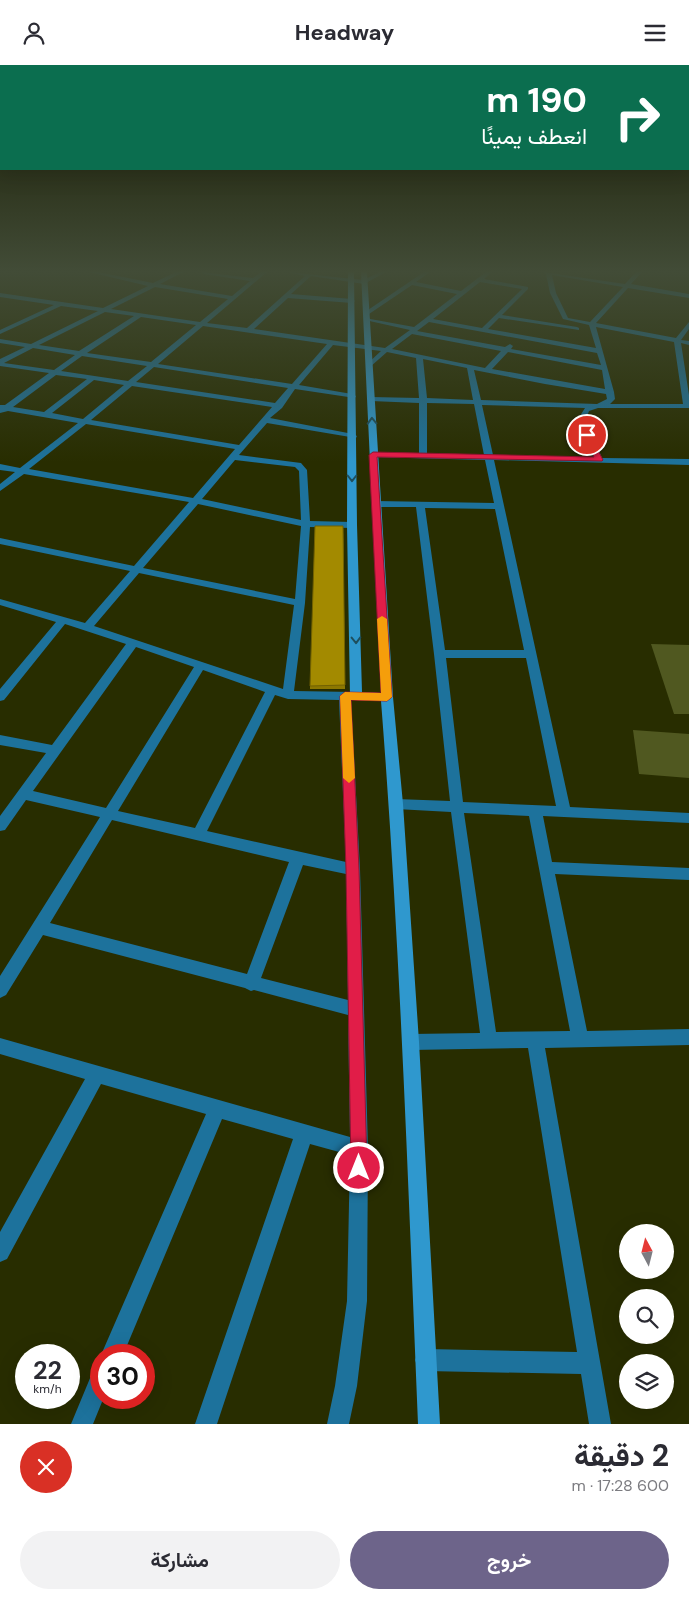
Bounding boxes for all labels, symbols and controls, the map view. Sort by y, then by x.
text: Headway [295,18,394,47]
icon: person [20,19,48,47]
icon: menu [641,19,669,47]
text: 190 m [486,77,587,123]
icon: right [605,85,670,150]
text: انعطف يمينًا [481,122,587,151]
pin [566,414,608,456]
one-way arrow [367,417,377,424]
icon: arrive [573,421,601,449]
one-way arrow [347,474,358,482]
one-way arrow [351,636,361,644]
position arrow [332,1141,384,1193]
north arrow [619,1224,674,1279]
map controls [619,1224,674,1409]
button: search [619,1289,674,1344]
speed limit sign: 30 [90,1344,155,1409]
text: 22 [33,1354,62,1387]
button: layers [619,1354,674,1409]
text: km/h [33,1381,62,1397]
text: 2 دقيقة [574,1436,669,1475]
button: close [20,1441,72,1493]
text: 600 m · 17:28 [571,1475,669,1496]
button: مشاركة [20,1531,340,1589]
button: خروج [350,1531,669,1589]

